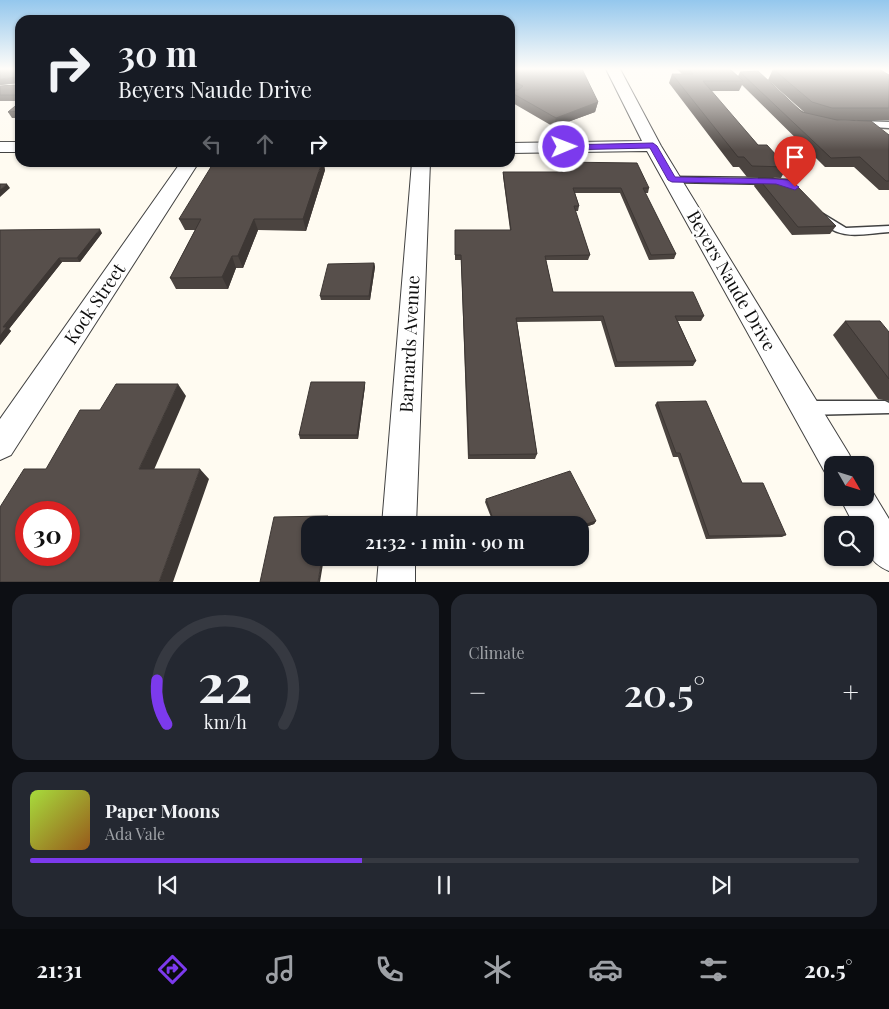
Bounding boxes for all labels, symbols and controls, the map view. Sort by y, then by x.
text: 30 m [118,29,198,76]
icon: right [35,35,100,100]
text: Beyers Naude Drive [118,74,312,104]
position arrow [537,120,589,172]
icon: left [198,130,226,158]
icon: ahead [251,130,279,158]
icon: right [304,130,332,158]
pin [774,136,816,187]
icon: arrive [781,143,809,171]
street label: Beyers Naude Drive [682,206,782,355]
street label: Kock Street [58,258,130,349]
street label: Barnards Avenue [393,275,425,413]
north arrow [824,456,874,506]
map controls [824,456,874,566]
speed limit sign: 30 [15,501,80,566]
button: search [824,516,874,566]
text: 21:32 · 1 min · 90 m [365,528,525,554]
text: Climate [469,642,525,663]
text: 22 [198,647,252,716]
text: 20.5° [624,666,705,717]
text: − [469,673,487,710]
text: + [843,673,859,710]
text: km/h [204,710,247,733]
text: Paper Moons [105,797,220,823]
text: Ada Vale [105,823,165,844]
icon: previous [154,871,182,899]
icon: pause [430,871,458,899]
icon: next [707,871,735,899]
icon: directions [155,952,190,987]
icon: music [263,952,298,987]
icon: phone [372,952,407,987]
icon: climate [480,952,515,987]
icon: car [588,952,623,987]
icon: filters [696,952,731,987]
text: 21:31 [37,954,82,984]
text: 20.5° [804,954,852,984]

